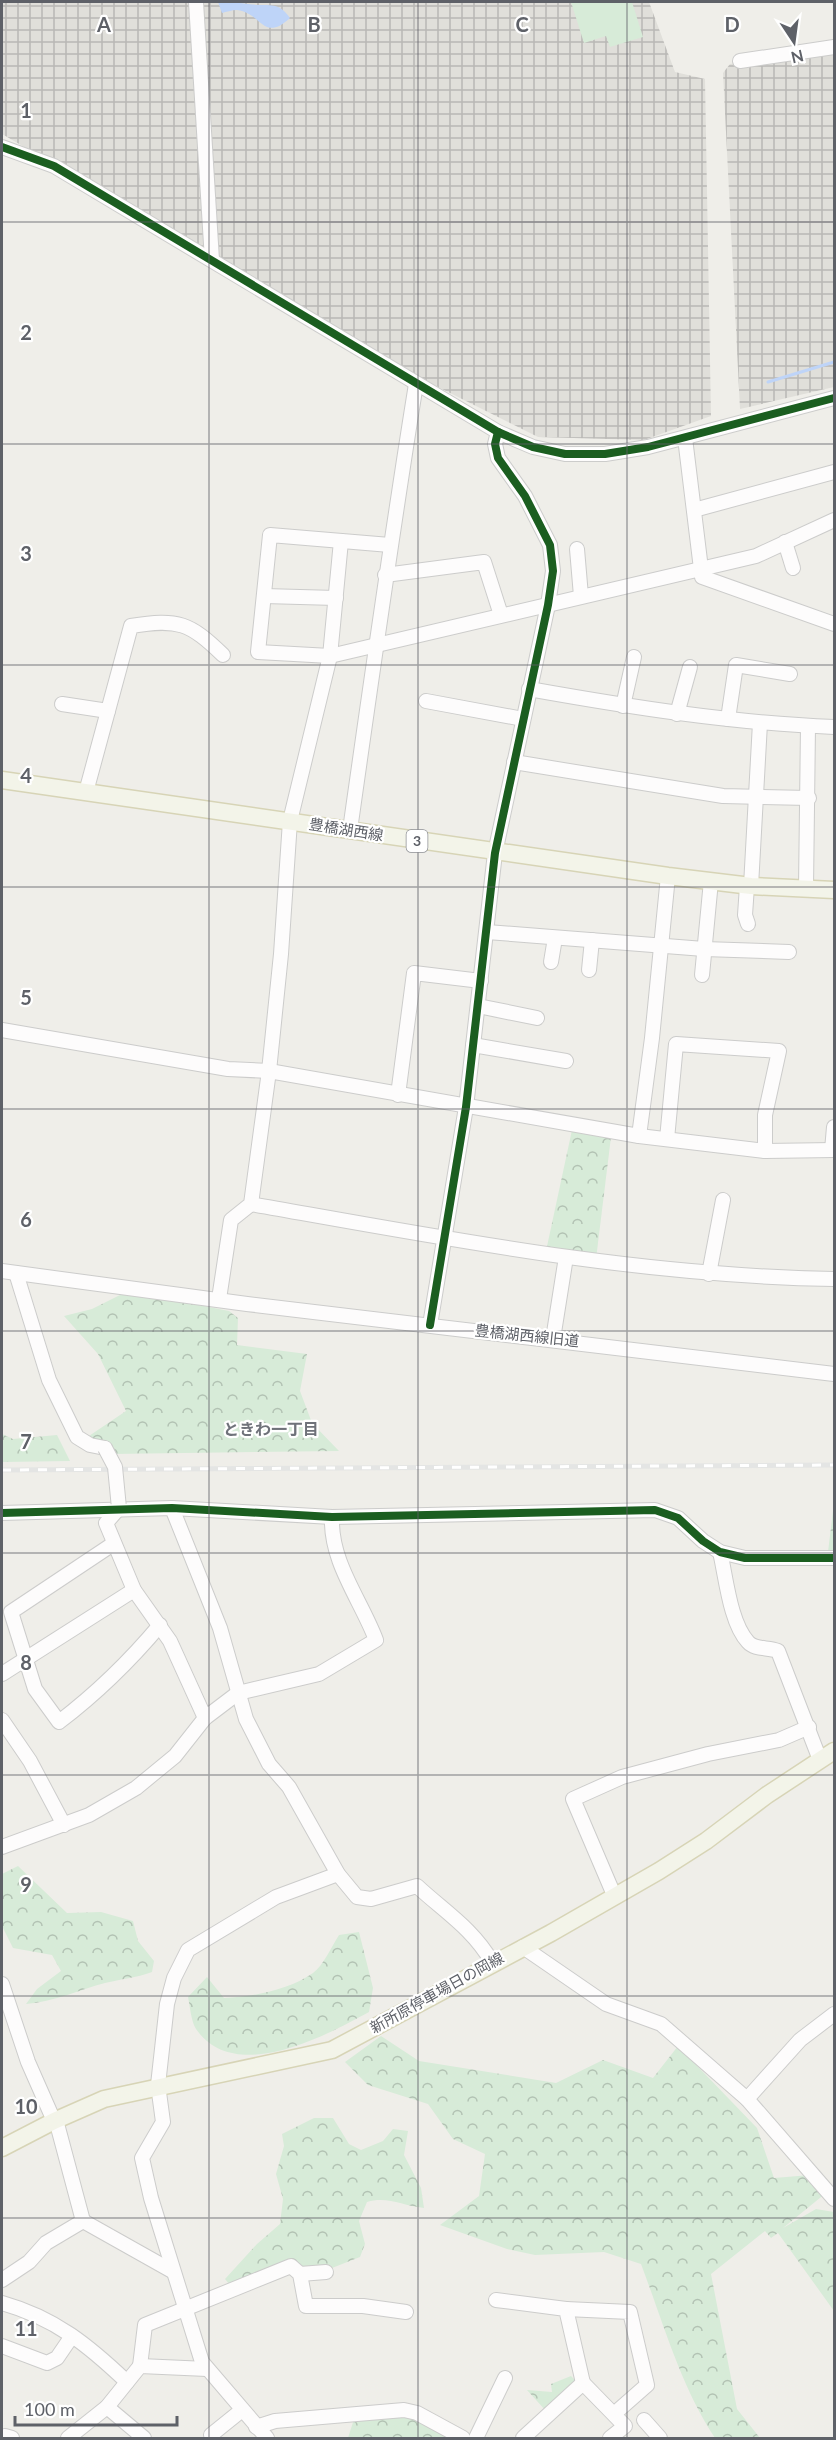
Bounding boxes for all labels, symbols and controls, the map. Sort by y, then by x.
text: A [96,12,111,36]
text: B [307,12,321,36]
text: C [515,12,529,36]
text: D [724,12,740,36]
north arrow [764,12,824,72]
text: N [789,46,806,68]
text: 1 [20,98,32,122]
text: 2 [20,320,32,344]
text: 3 [20,541,32,565]
text: 4 [20,763,32,787]
street label: 豊橋湖西線 [308,814,385,844]
road number: 3 [406,830,428,852]
text: 5 [20,985,32,1009]
text: 6 [20,1207,32,1231]
street label: 豊橋湖西線旧道 [474,1321,580,1349]
district label: ときわ一丁目 [223,1419,319,1438]
text: 7 [20,1429,32,1453]
text: 8 [20,1650,32,1674]
text: 9 [20,1872,32,1896]
street label: 新所原停車場日の岡線 [367,1948,506,2036]
text: 10 [14,2094,38,2118]
text: 11 [14,2316,38,2340]
scale bar [15,2389,177,2427]
text: 100 m [24,2398,75,2420]

